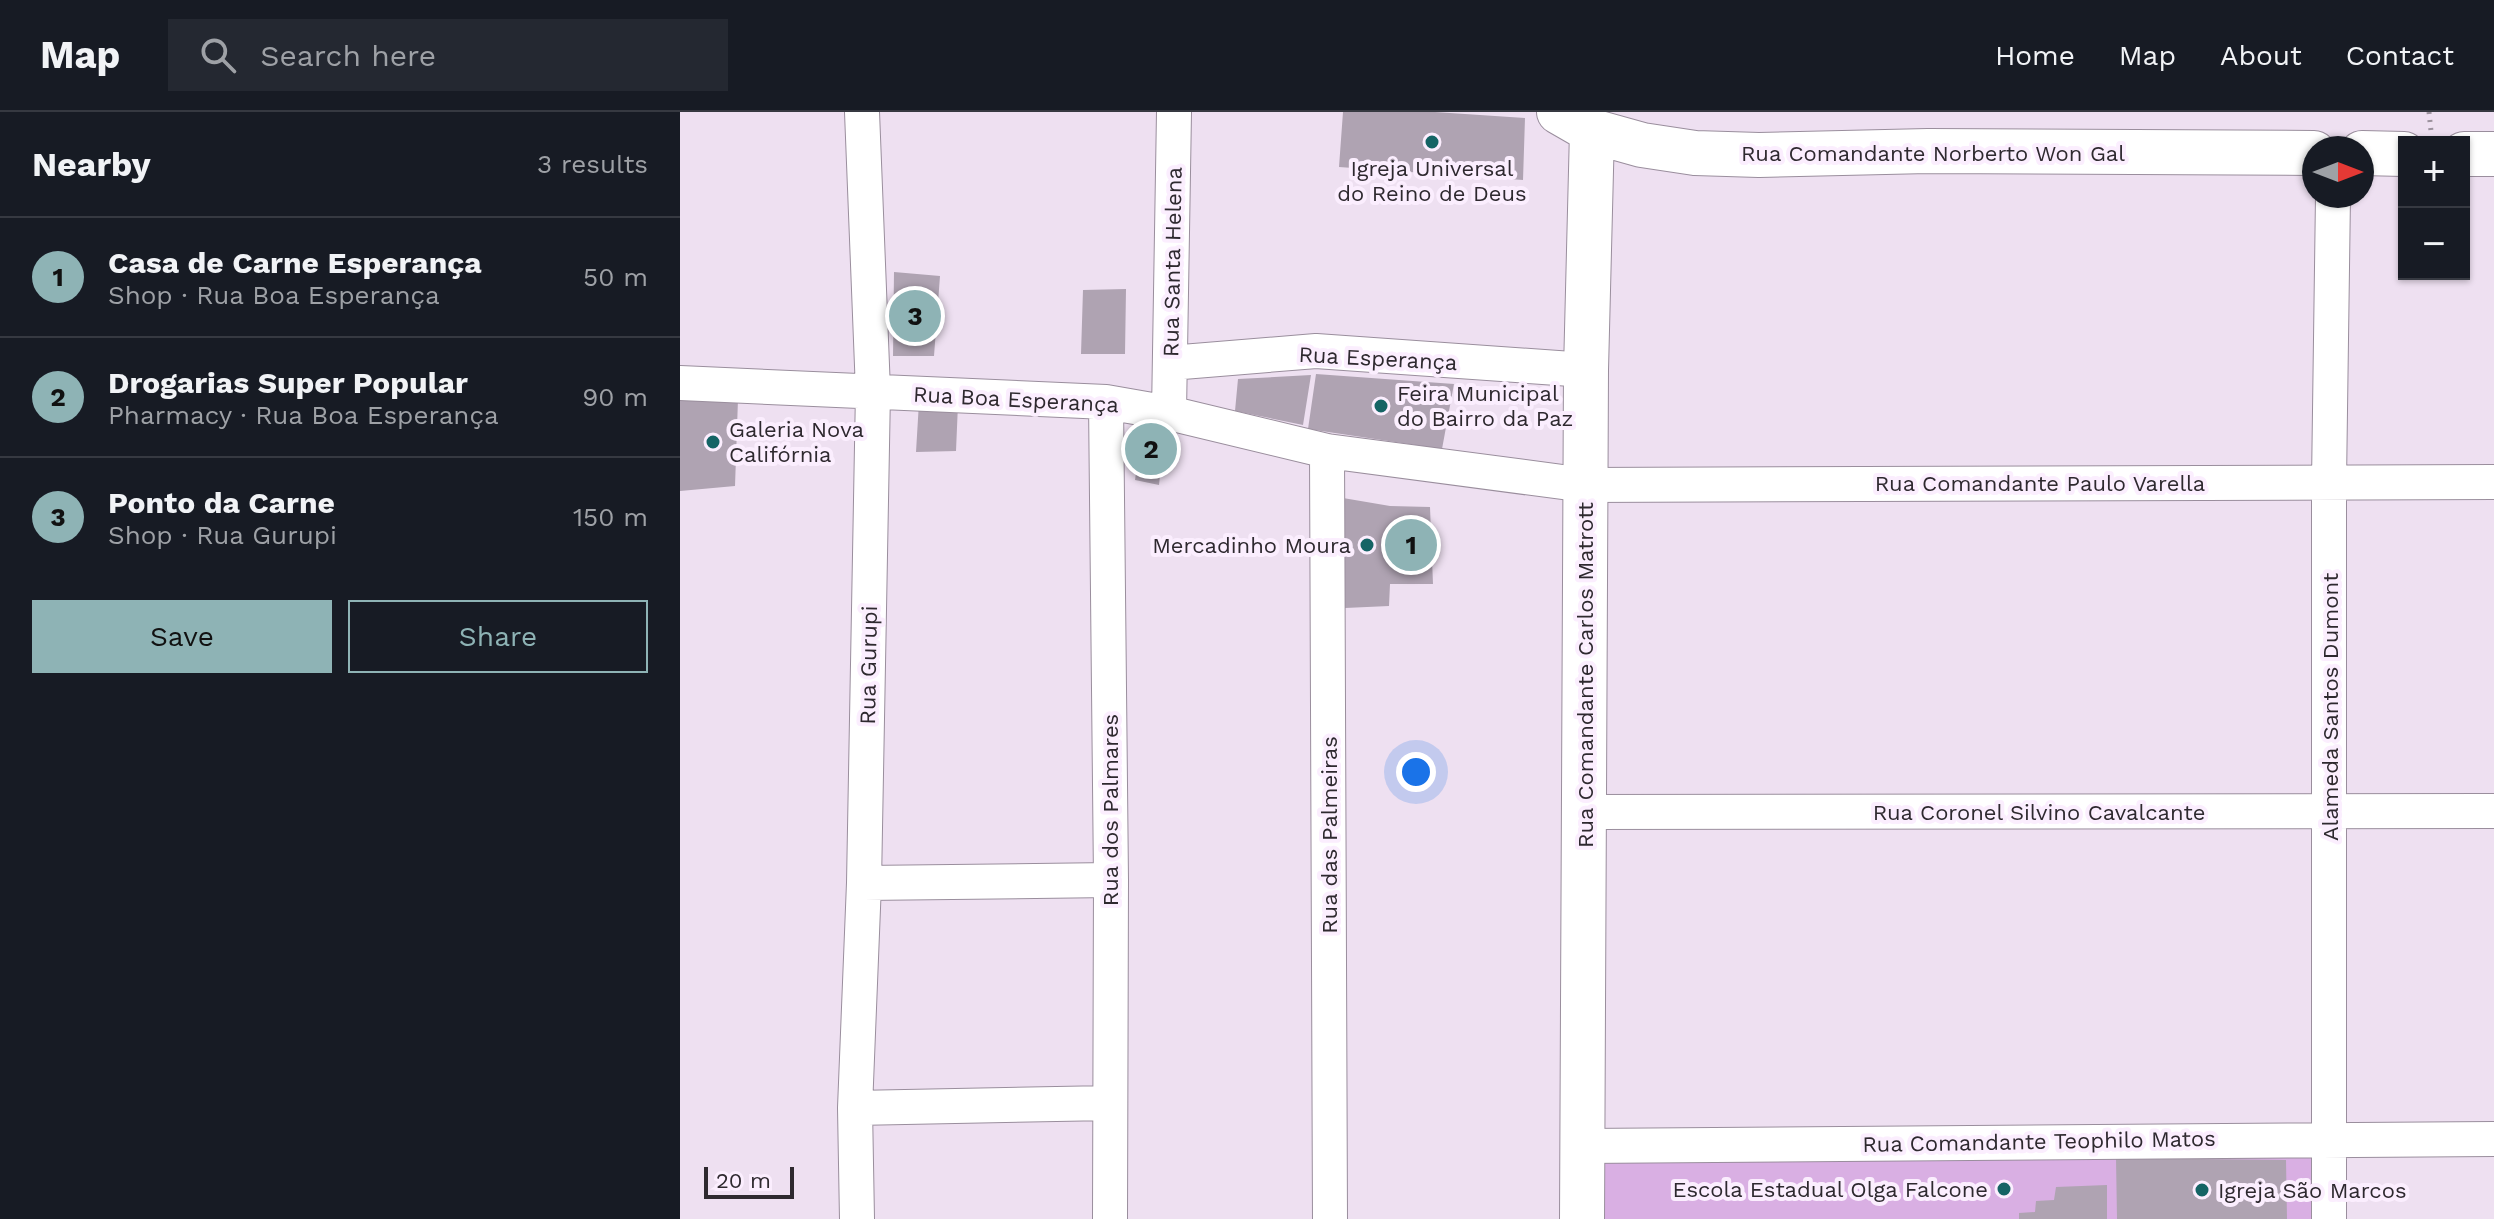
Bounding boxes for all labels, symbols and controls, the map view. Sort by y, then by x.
search box [168,19,728,91]
text: Map [40,33,120,77]
icon: search [196,33,240,77]
text: Search here [260,38,436,73]
text: Home [1995,39,2075,72]
text: Map [2119,39,2176,72]
text: About [2220,39,2302,72]
text: Contact [2346,39,2454,72]
marker: Igreja Universal do Reino de Deus [1423,133,1441,151]
north arrow [2302,136,2374,208]
map controls [2398,136,2470,280]
button: + [2398,136,2470,208]
street label: Rua Comandante Norberto Won Gal [1741,141,2125,166]
text: Nearby [32,144,151,184]
text: 3 results [537,149,648,179]
place label: Igreja Universal do Reino de Deus [1337,156,1527,206]
street label: Rua Santa Helena [1158,167,1187,357]
button: − [2398,208,2470,280]
text: Casa de Carne Esperança [108,245,482,280]
text: 1 [52,262,64,292]
text: 50 m [583,262,648,292]
text: Shop · Rua Boa Esperança [108,280,440,310]
pin: 3 [889,286,941,346]
street label: Rua Esperança [1298,342,1458,375]
text: Drogarias Super Popular [108,365,468,400]
place label: Feira Municipal do Bairro da Paz [1397,381,1573,431]
text: 2 [50,382,66,412]
text: 90 m [582,382,648,412]
street label: Rua Boa Esperança [912,382,1120,417]
marker: Feira Municipal do Bairro da Paz [1372,397,1390,415]
text: Pharmacy · Rua Boa Esperança [108,400,499,430]
place label: Galeria Nova Califórnia [729,417,864,467]
pin: 2 [1125,419,1177,479]
marker: Galeria Nova Califórnia [704,433,722,451]
street label: Rua Comandante Paulo Varella [1875,471,2205,496]
text: Ponto da Carne [108,485,335,520]
text: 3 [50,502,66,532]
text: 150 m [573,502,648,532]
street label: Rua Comandante Carlos Matrott [1573,502,1598,848]
pin: 1 [1385,515,1437,575]
text: Shop · Rua Gurupi [108,520,337,550]
place label: Mercadinho Moura [1152,533,1351,558]
marker: Mercadinho Moura [1358,536,1376,554]
street label: Alameda Santos Dumont [2318,573,2343,841]
button: Save [32,600,332,673]
button: Share [348,600,648,673]
street label: Rua Gurupi [855,605,882,725]
street label: Rua dos Palmares [1098,714,1123,906]
street label: Rua das Palmeiras [1317,736,1342,934]
your location [1396,752,1436,792]
street label: Rua Coronel Silvino Cavalcante [1873,800,2205,825]
street label: Rua Comandante Teophilo Matos [1862,1126,2216,1157]
scale bar [704,1163,794,1199]
text: 20 m [716,1168,771,1193]
place label: Escola Estadual Olga Falcone [1672,1177,1988,1202]
place label: Igreja São Marcos [2218,1178,2406,1203]
marker: Escola Estadual Olga Falcone [1995,1180,2013,1198]
marker: Igreja São Marcos [2193,1181,2211,1199]

